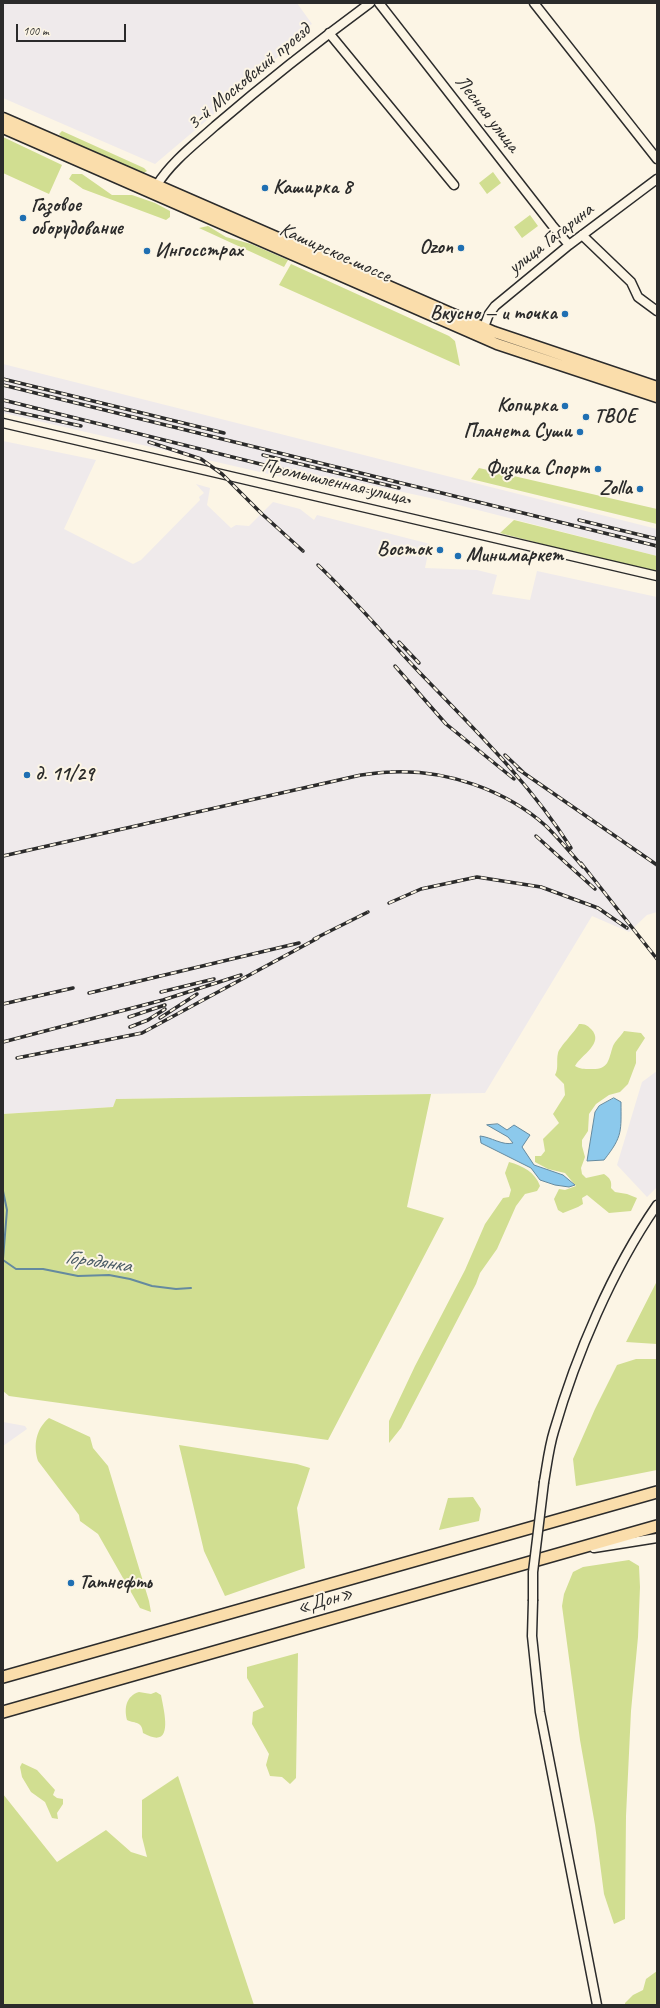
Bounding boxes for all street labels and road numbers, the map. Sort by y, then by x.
street label: 3-й Московский проезд [182,18,316,136]
street label: Лесная улица [449,71,525,157]
street label: улица Гагарина [503,198,599,280]
street label: Каширское шоссе [276,218,394,288]
street label: Промышленная улица [259,454,409,510]
street label: «Дон» [294,1582,356,1620]

